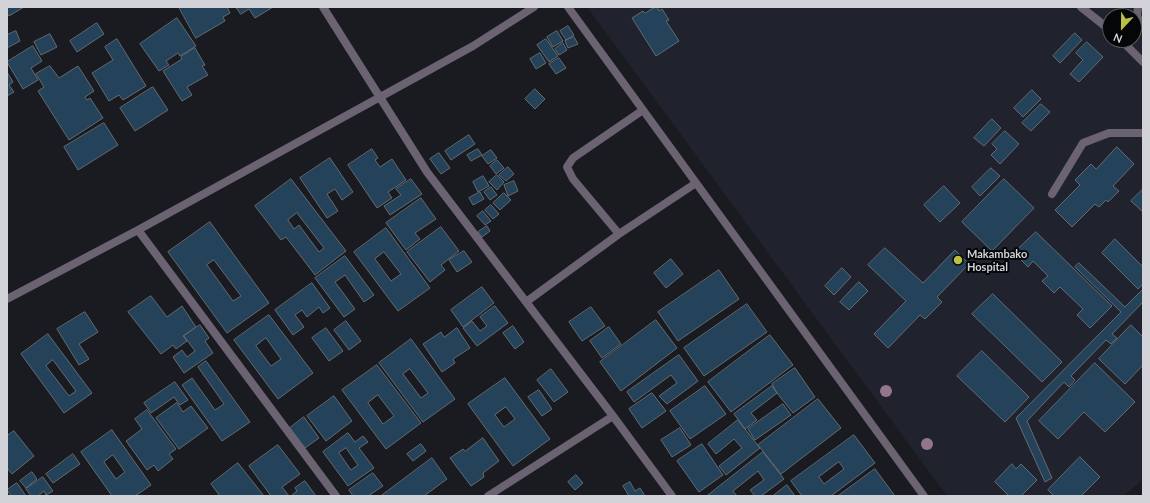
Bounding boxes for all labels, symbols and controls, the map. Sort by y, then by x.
north arrow [1102,8,1142,48]
text: N [1111,31,1124,46]
place label: Makambako Hospital [967,247,1027,273]
marker: Makambako Hospital [952,254,964,266]

